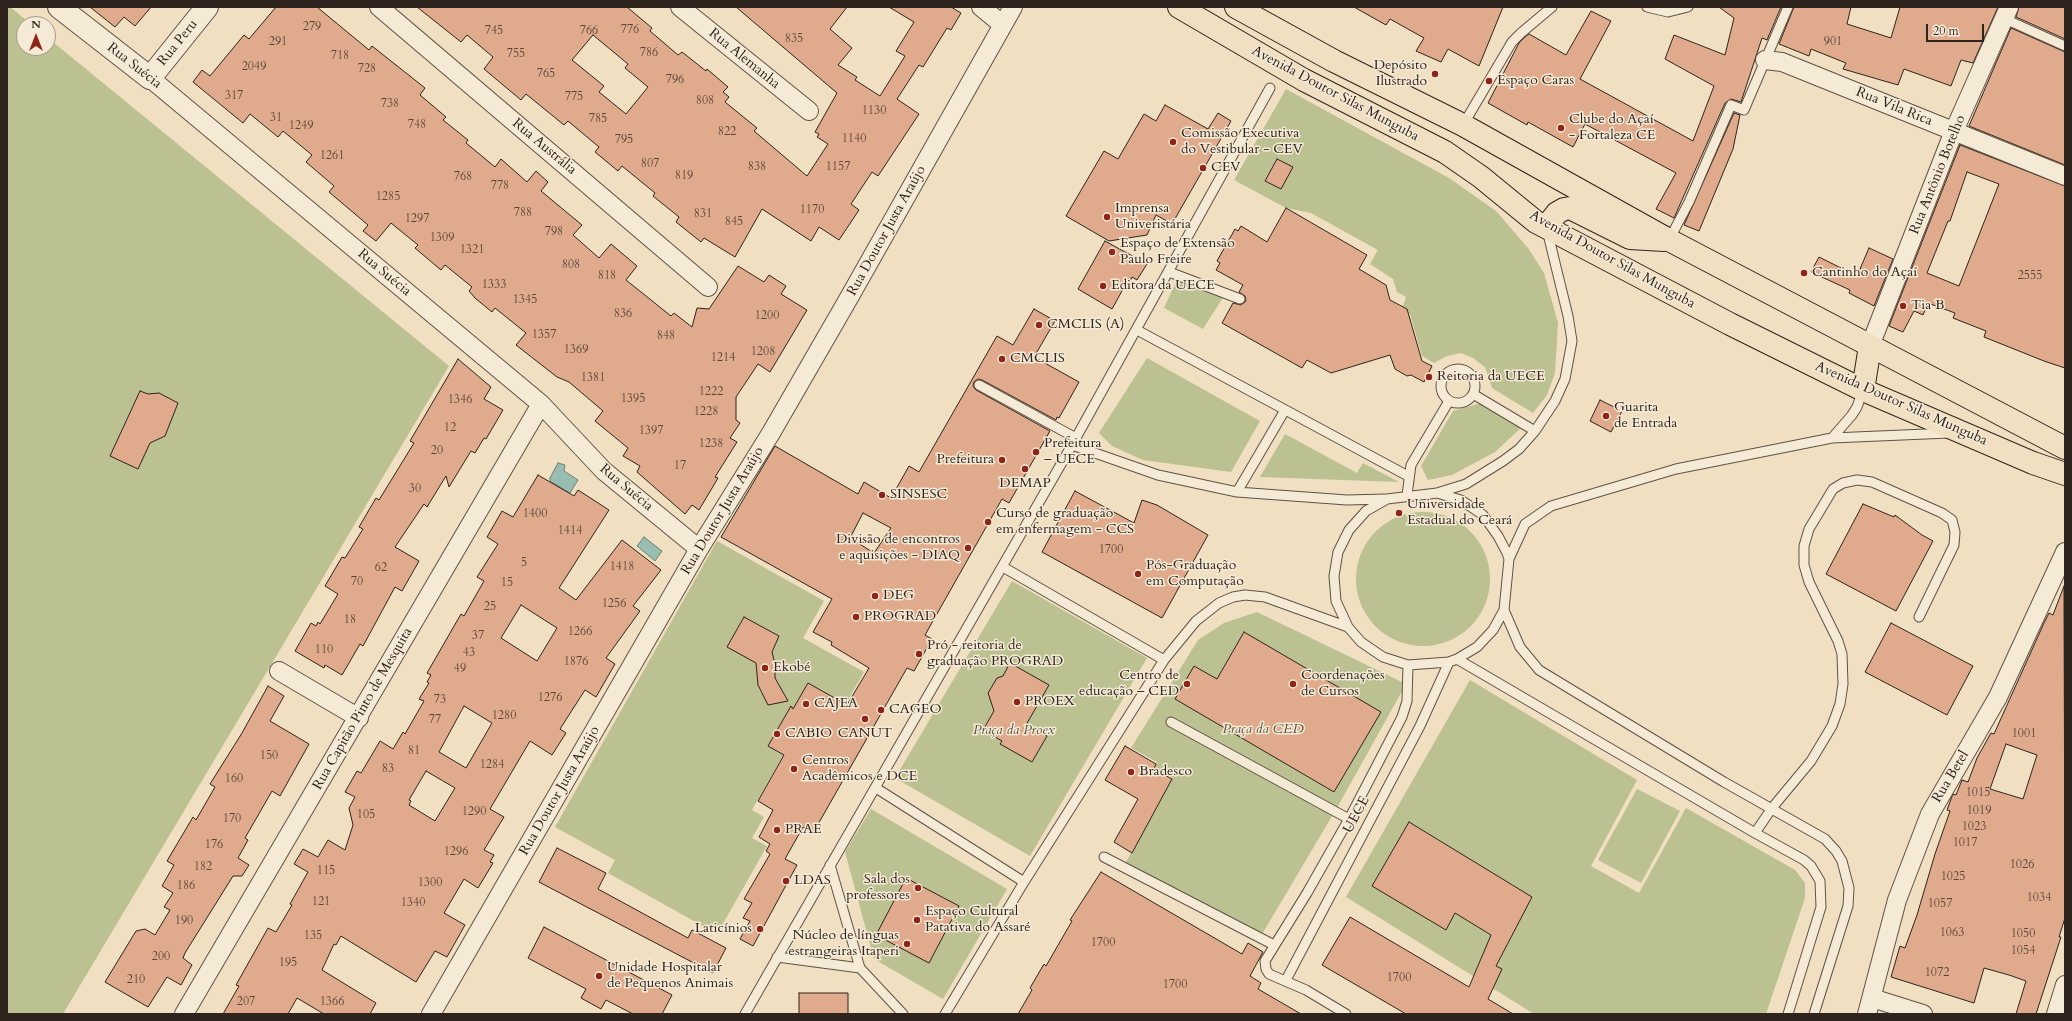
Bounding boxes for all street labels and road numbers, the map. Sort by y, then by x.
street label: Rua Peru [154,16,202,70]
street label: Rua Alemanha [705,25,783,93]
street label: Rua Suécia [103,39,165,93]
street label: Avenida Doutor Silas Munguba [1249,43,1421,145]
street label: Rua Vila Rica [1853,84,1935,130]
street label: Rua Antônio Botelho [1906,113,1970,237]
street label: Rua Austrália [508,115,580,179]
street label: Rua Doutor Justa Araújo [844,163,930,299]
street label: Avenida Doutor Silas Munguba [1526,207,1698,313]
street label: Rua Suécia [354,246,414,300]
street label: Avenida Doutor Silas Munguba [1812,358,1990,450]
street label: Rua Doutor Justa Araújo [678,444,768,578]
street label: Rua Suécia [596,461,656,515]
street label: Rua Capitão Pinto de Mesquita [310,625,416,793]
street label: Rua Doutor Justa Araújo [516,723,604,859]
street label: Rua Betel [1929,748,1973,806]
street label: UECE [1340,794,1374,836]

